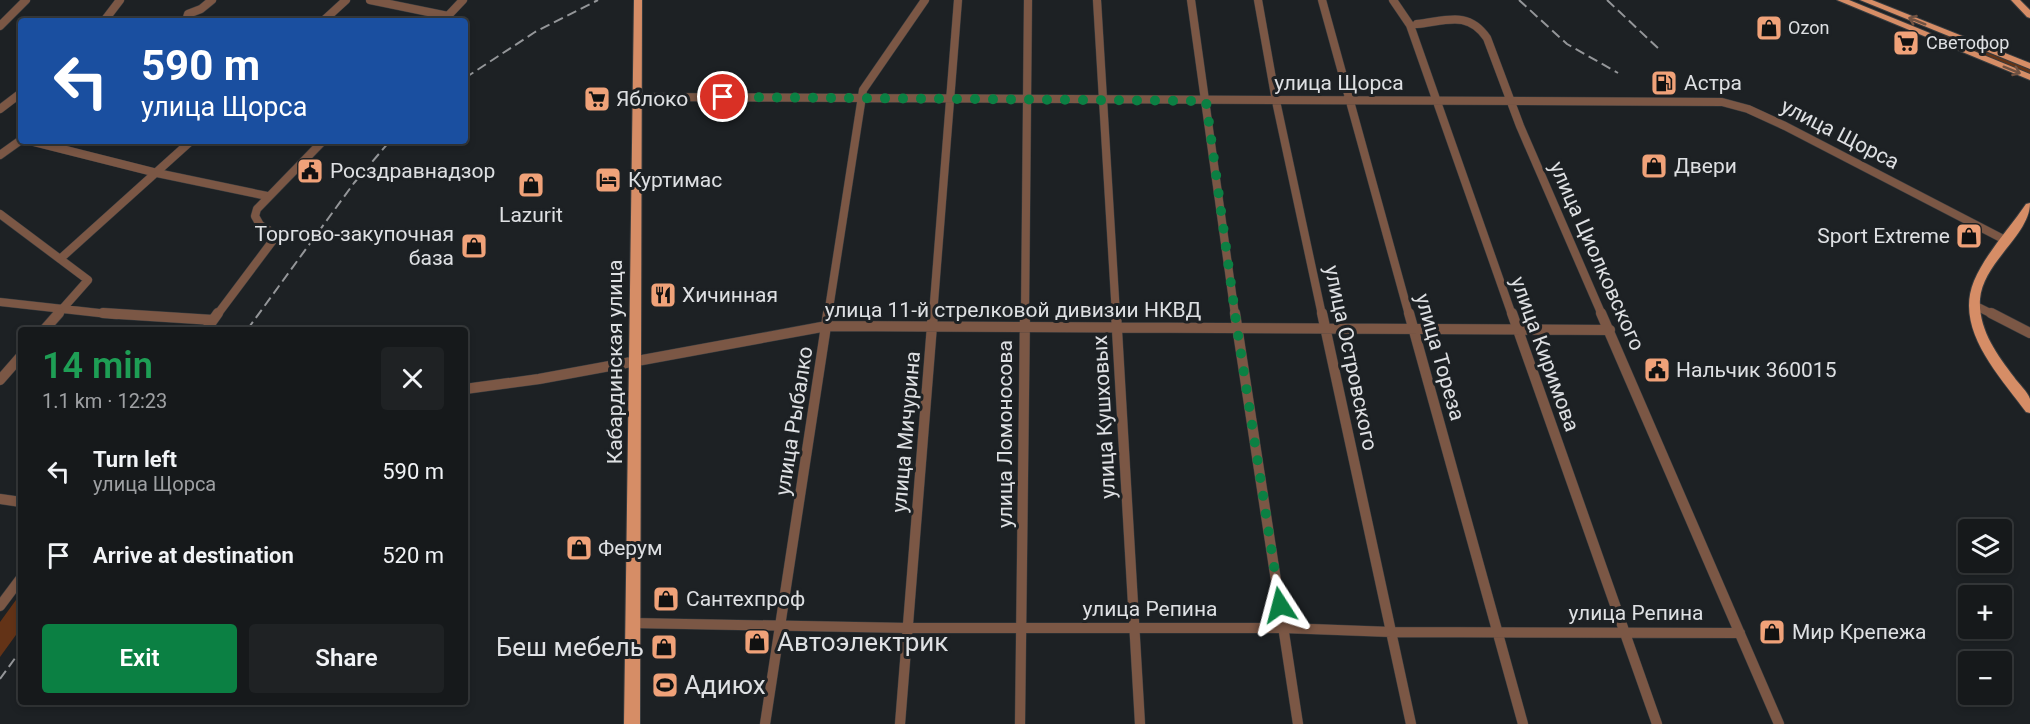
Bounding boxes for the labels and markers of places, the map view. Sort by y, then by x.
shop icon: Ozon [1754,13,1784,43]
place label: Ozon [1788,17,1829,38]
supermarket icon: Светофор [1891,28,1921,58]
place label: Светофор [1926,32,2009,53]
fuel station icon: Астра [1649,68,1679,98]
pin [697,71,748,122]
place label: Астра [1684,71,1742,95]
supermarket icon: Яблоко [582,84,612,114]
place label: Яблоко [616,87,688,111]
shop icon: Двери [1639,151,1669,181]
place label: Двери [1674,154,1737,178]
public building icon: Росздравнадзор [295,156,325,186]
place label: Росздравнадзор [330,159,495,183]
hotel icon: Куртимас [593,165,623,195]
place label: Куртимас [628,168,722,192]
shop icon: Lazurit [516,170,546,200]
place label: Lazurit [499,203,563,227]
shop icon: Sport Extreme [1954,221,1984,251]
place label: Торгово-закупочная база [254,222,454,270]
place label: Sport Extreme [1817,224,1950,248]
shop icon: Торгово-закупочная база [459,231,489,261]
restaurant icon: Хичинная [648,280,678,310]
place label: Хичинная [682,283,778,307]
public building icon: Нальчик 360015 [1642,355,1672,385]
place label: Нальчик 360015 [1676,358,1836,382]
shop icon: Ферум [564,533,594,563]
place label: Ферум [598,536,663,560]
shop icon: Сантехпроф [651,584,681,614]
place label: Сантехпроф [686,587,805,611]
shop icon: Мир Крепежа [1757,617,1787,647]
place label: Мир Крепежа [1792,620,1926,644]
shop icon: Автоэлектрик [742,627,772,657]
place label: Автоэлектрик [777,627,948,657]
place label: Беш мебель [496,632,644,662]
shop icon: Беш мебель [649,632,679,662]
sports icon: Адиюх [650,670,680,700]
place label: Адиюх [684,670,766,700]

